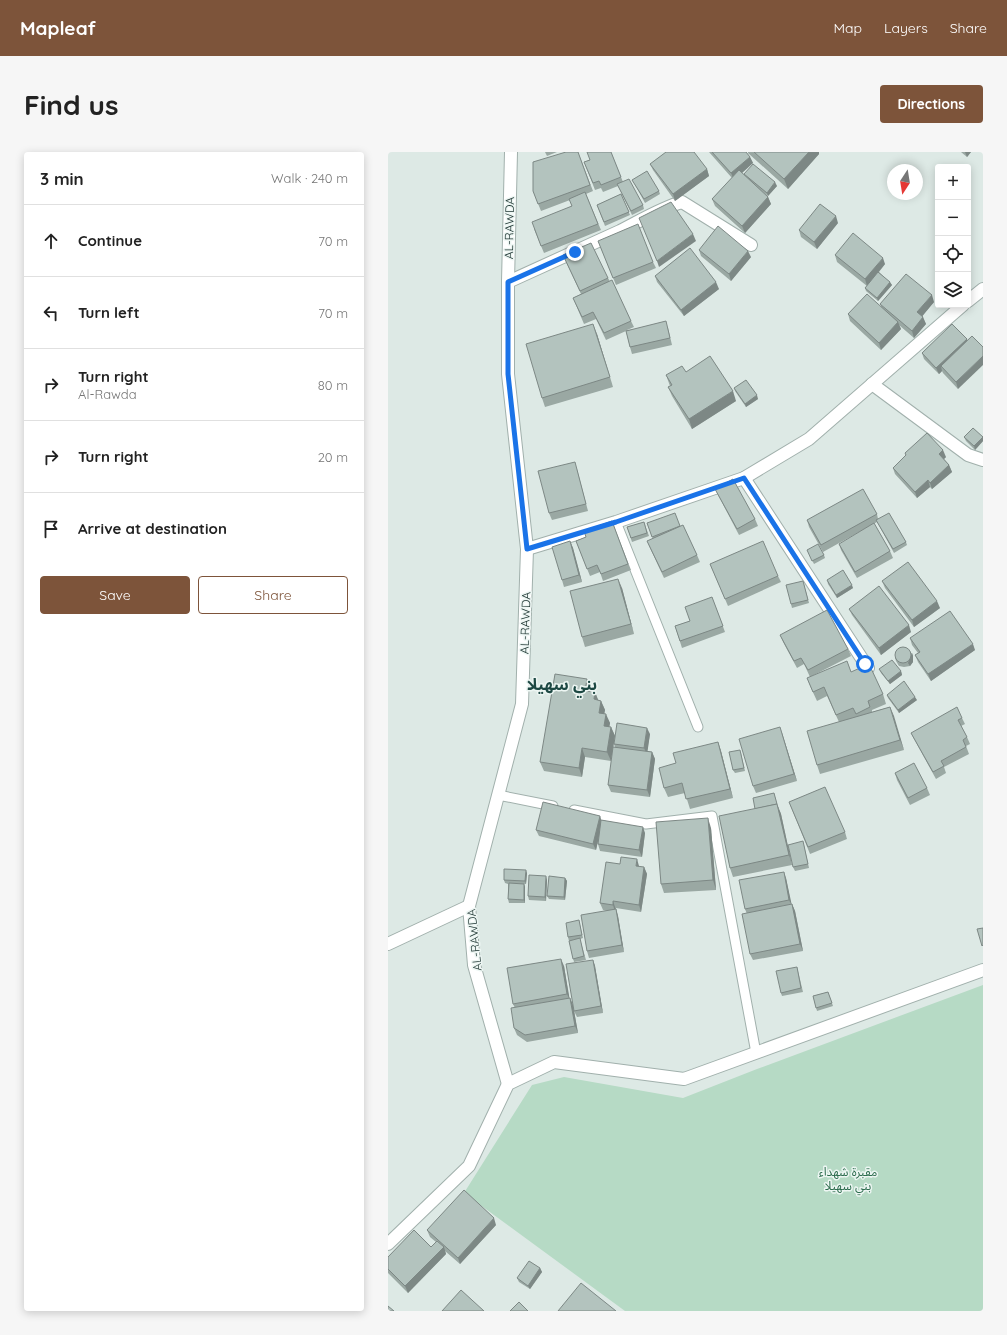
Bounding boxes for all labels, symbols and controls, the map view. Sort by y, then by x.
text: Mapleaf [20,16,96,40]
text: Map [833,19,862,37]
text: Layers [884,19,928,37]
text: Share [950,19,987,37]
button: Directions [880,85,983,123]
text: Find us [24,87,118,122]
north arrow [887,164,923,200]
map controls [935,164,971,308]
button: + [935,164,971,200]
text: 3 min [40,168,84,189]
text: Walk · 240 m [271,170,348,186]
street label: AL-RAWDA [501,196,517,259]
button: − [935,200,971,236]
icon: ahead [40,230,62,252]
text: Continue [78,231,142,250]
text: 70 m [318,233,348,249]
button: locate [935,236,971,272]
route end [566,243,584,261]
button: layers [935,272,971,308]
icon: left [40,302,62,324]
text: Turn left [78,303,140,322]
text: 70 m [318,305,348,321]
text: Turn right [78,367,149,386]
icon: right [40,374,62,396]
text: 80 m [318,377,348,393]
text: Al-Rawda [78,386,137,402]
icon: right [40,446,62,468]
text: Turn right [78,447,149,466]
text: 20 m [318,449,348,465]
icon: arrive [40,518,62,540]
text: Arrive at destination [78,519,227,538]
button: Save [40,576,190,614]
button: Share [198,576,348,614]
street label: AL-RAWDA [516,591,534,654]
route start [856,655,874,673]
district label: بني سهيلا [527,674,597,698]
street label: AL-RAWDA [463,908,485,972]
park label: مقبرة شهداء بني سهيلا [819,1164,877,1195]

